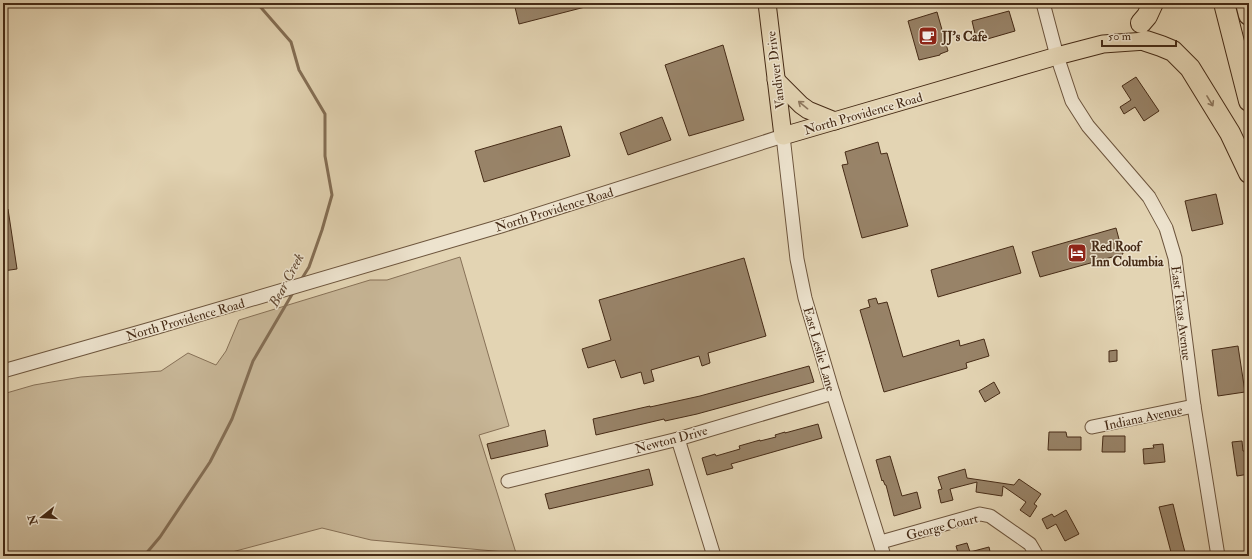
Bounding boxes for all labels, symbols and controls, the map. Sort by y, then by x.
scale bar [1102,22,1176,48]
cafe icon: JJ's Cafe [917,25,939,47]
place label: JJ's Cafe [941,29,988,46]
text: 50 m [1108,29,1132,44]
street label: Vandiver Drive [763,30,789,110]
street label: North Providence Road [802,89,925,139]
one-way arrow [1206,95,1214,106]
one-way arrow [797,101,808,110]
street label: North Providence Road [493,184,616,236]
place label: Red Roof Inn Columbia [1091,239,1164,270]
hotel icon: Red Roof Inn Columbia [1066,242,1088,264]
water label: Bear Creek [265,250,308,311]
street label: East Texas Avenue [1167,265,1195,362]
street label: North Providence Road [124,295,247,345]
street label: East Leslie Lane [799,305,839,394]
street label: Indiana Avenue [1103,402,1184,434]
street label: Newton Drive [633,422,710,457]
north arrow [22,497,62,537]
street label: George Court [905,510,980,544]
text: N [25,512,41,527]

